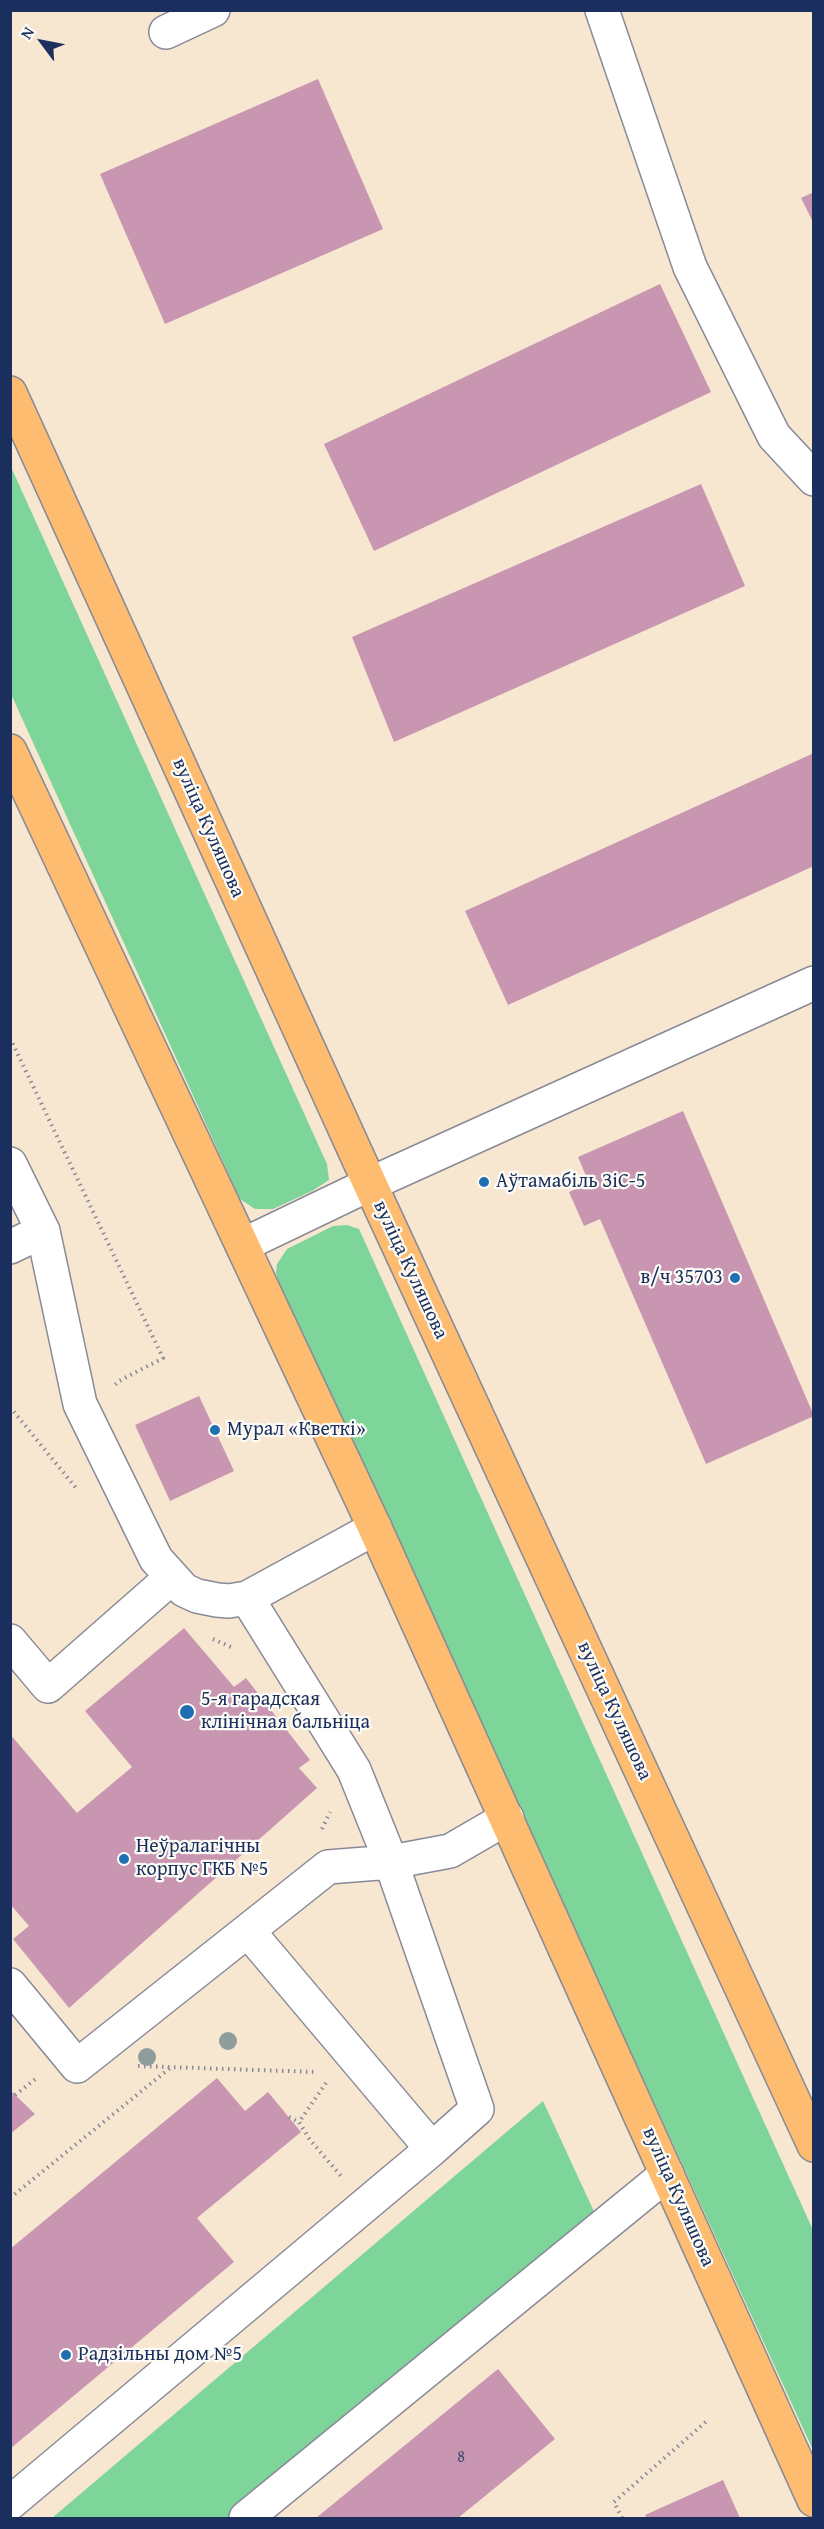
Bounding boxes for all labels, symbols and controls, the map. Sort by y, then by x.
north arrow [12,12,72,72]
text: N [14,22,40,43]
street label: вуліца Куляшова [167,755,249,901]
place label: Аўтамабіль ЗіС-5 [496,1170,645,1194]
marker: Аўтамабіль ЗіС-5 [477,1175,491,1189]
street label: вуліца Куляшова [367,1197,453,1343]
place label: в/ч 35703 [641,1266,723,1290]
marker: в/ч 35703 [728,1271,742,1285]
place label: Мурал «Кветкі» [227,1418,366,1442]
marker: Мурал «Кветкі» [208,1423,222,1437]
street label: вуліца Куляшова [571,1638,657,1784]
place label: 5-я гарадская клінічная бальніца [201,1688,370,1735]
marker: 5-я гарадская клінічная бальніца [178,1703,196,1721]
place label: Неўралагічны корпус ГКБ №5 [136,1835,268,1882]
marker: Неўралагічны корпус ГКБ №5 [117,1852,131,1866]
street label: вуліца Куляшова [637,2124,719,2270]
place label: Радзільны дом №5 [78,2343,242,2367]
marker: Радзільны дом №5 [59,2348,73,2362]
house number: 8 [457,2448,465,2468]

